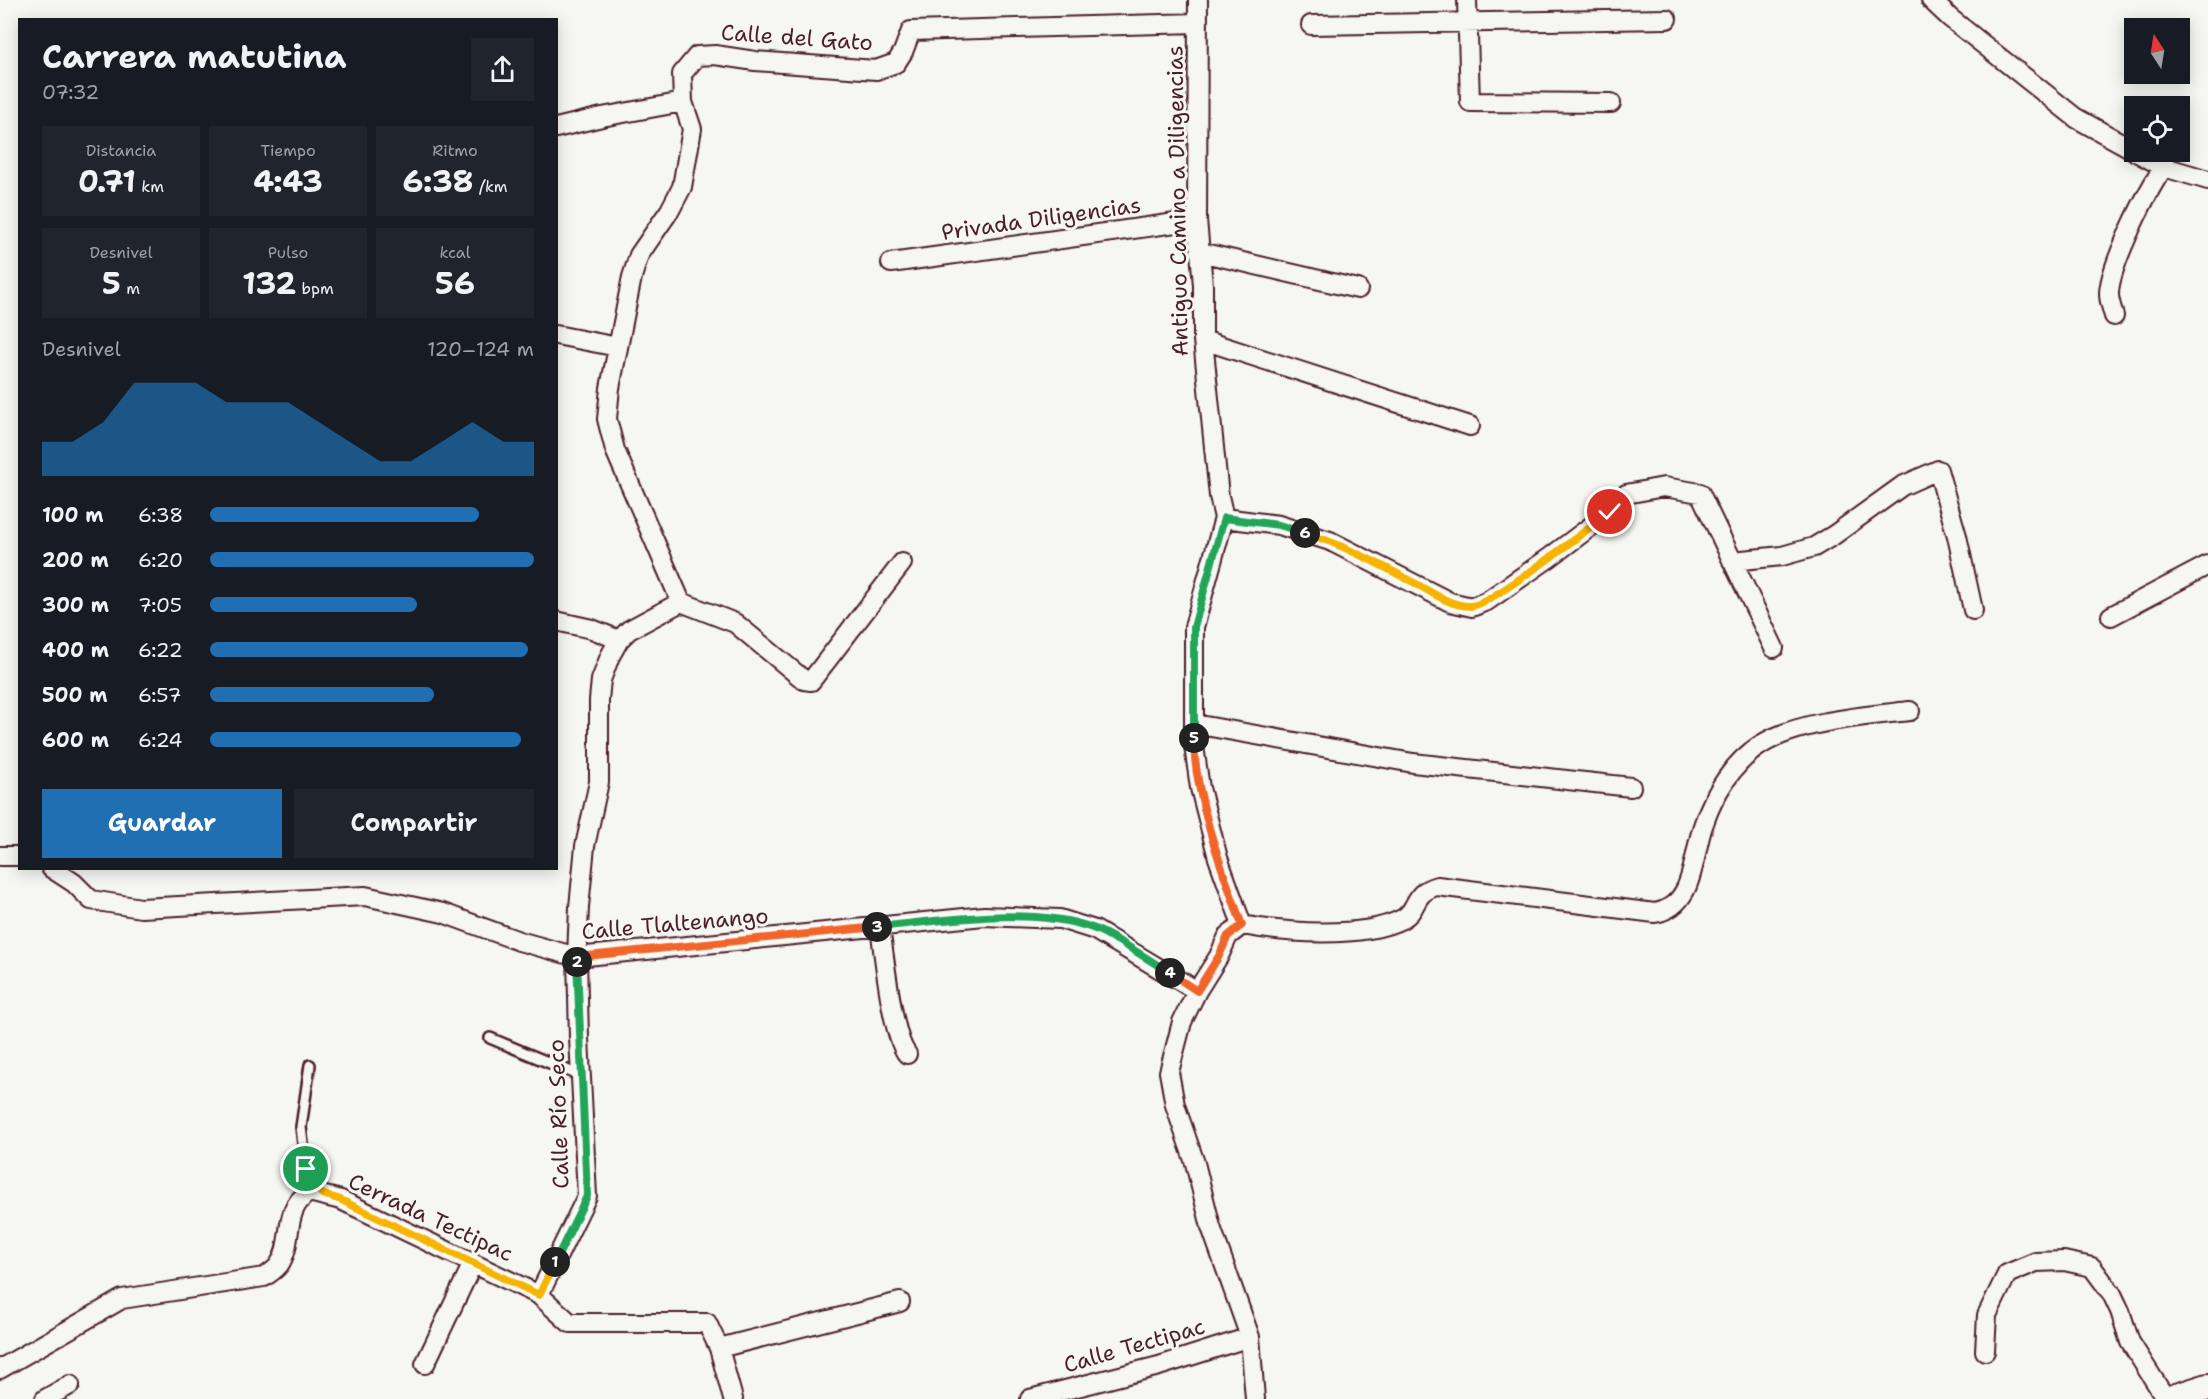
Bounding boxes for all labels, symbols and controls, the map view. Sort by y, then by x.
street label: Calle del Gato [720,18,874,57]
north arrow [2124,18,2190,84]
map controls [2124,18,2190,162]
text: Carrera matutina [42,34,347,79]
button: share [471,38,534,101]
street label: Antiguo Camino a Diligencias [1160,45,1195,357]
text: 07:32 [42,79,99,105]
button: locate [2124,96,2190,162]
text: Distancia [86,140,156,161]
text: Tiempo [260,140,316,161]
text: Ritmo [432,140,478,161]
text: 0.71 [78,161,136,202]
text: 4:43 [253,161,323,202]
text: 6:38 [402,161,474,202]
text: km [136,176,164,197]
text: /km [474,176,508,197]
street label: Privada Diligencias [940,190,1143,247]
text: Desnivel [90,242,153,263]
text: Pulso [268,242,308,263]
text: kcal [439,242,471,263]
text: 5 [102,263,121,304]
text: 132 [242,263,296,304]
text: 56 [435,263,475,304]
text: m [121,278,140,299]
text: bpm [296,278,334,299]
text: Desnivel [42,336,121,362]
text: 120–124 m [427,336,534,362]
pin [1584,486,1635,537]
icon: check [1593,495,1626,528]
text: 100 m [42,502,104,528]
text: 6:38 [138,502,183,528]
pin: 6 [1290,518,1320,548]
text: 6 [1299,522,1311,543]
text: 200 m [42,547,109,573]
text: 6:20 [138,547,183,573]
text: 300 m [42,592,109,618]
text: 7:05 [138,592,182,618]
text: 400 m [42,637,109,663]
text: 6:22 [138,637,183,663]
text: 500 m [42,682,108,708]
text: 6:57 [138,682,182,708]
pin: 5 [1179,723,1209,753]
text: 600 m [42,727,109,753]
text: 6:24 [138,727,182,753]
text: 5 [1189,727,1199,748]
button: Guardar [42,789,282,858]
button: Compartir [294,789,534,858]
street label: Calle Tlaltenango [580,901,770,946]
pin: 3 [862,912,892,942]
text: 3 [871,916,883,937]
pin: 2 [562,947,592,977]
text: 2 [571,951,583,972]
pin: 4 [1155,958,1185,988]
text: 4 [1164,962,1176,983]
street label: Calle Río Seco [541,1039,576,1189]
pin [280,1143,331,1194]
icon: arrive [289,1152,322,1185]
street label: Cerrada Tectipac [344,1167,518,1268]
pin: 1 [540,1247,570,1277]
text: 1 [551,1251,559,1272]
street label: Calle Tectipac [1060,1311,1208,1380]

